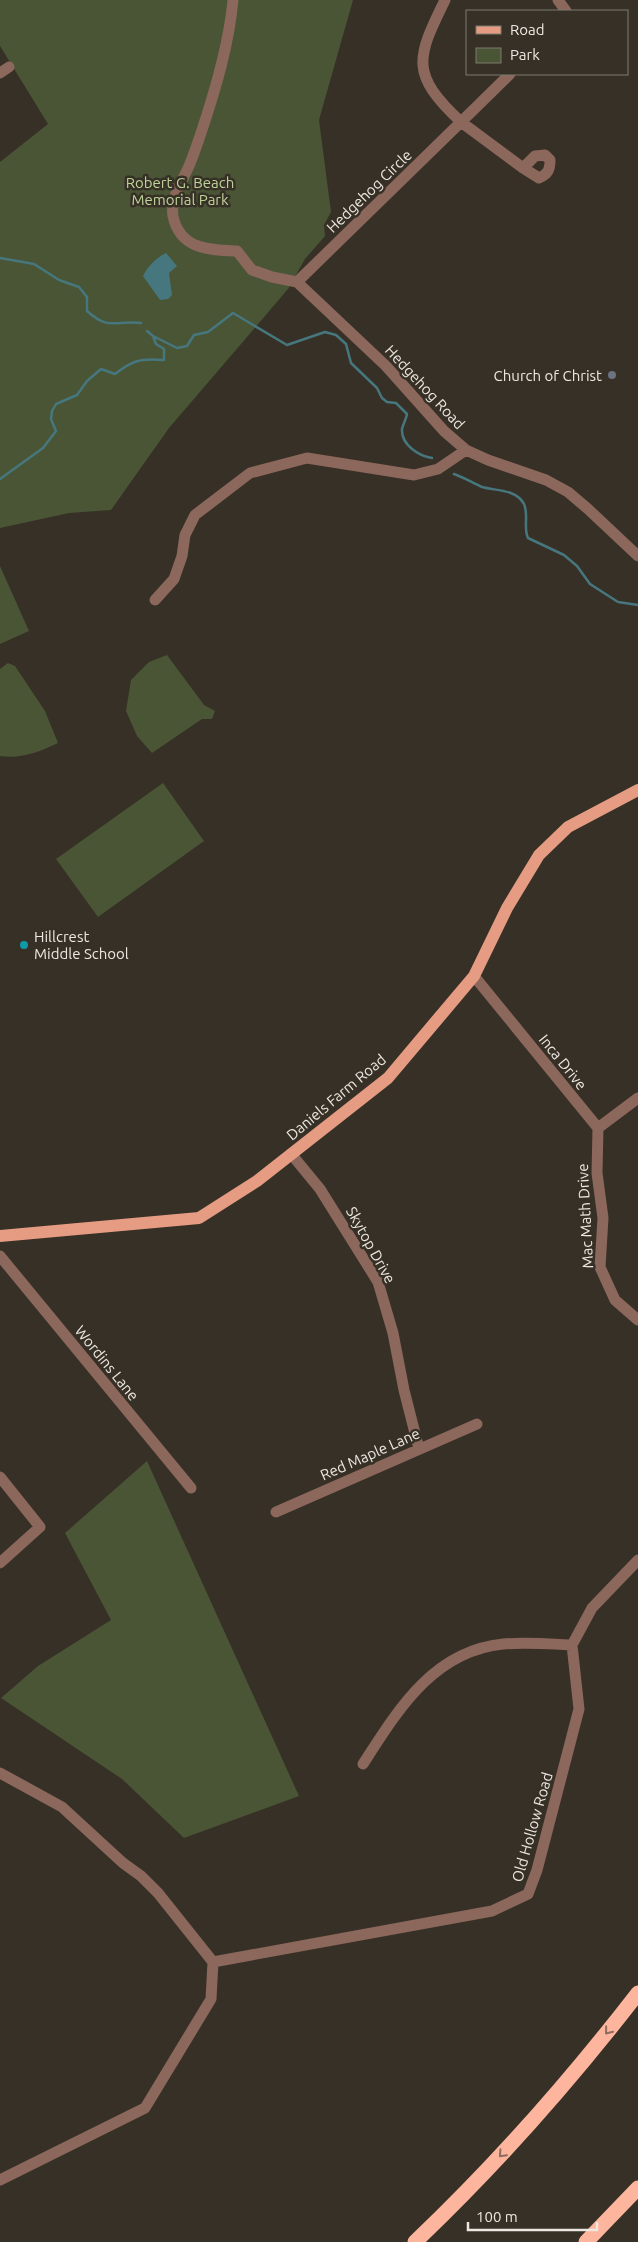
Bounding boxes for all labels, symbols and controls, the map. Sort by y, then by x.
legend [466,10,628,75]
text: Road [510,21,545,38]
text: Park [510,46,540,63]
street label: Hedgehog Circle [323,146,415,236]
park label: Robert G. Beach Memorial Park [126,174,234,208]
street label: Hedgehog Road [382,342,468,432]
place label: Church of Christ [494,367,602,384]
marker: Church of Christ [606,369,618,381]
place label: Hillcrest Middle School [34,928,129,962]
marker: Hillcrest Middle School [18,939,30,951]
street label: Inca Drive [536,1031,590,1093]
street label: Daniels Farm Road [283,1051,389,1143]
street label: Mac Math Drive [574,1163,596,1269]
street label: Skytop Drive [343,1204,399,1286]
street label: Wordins Lane [72,1322,142,1404]
street label: Red Maple Lane [318,1424,422,1484]
street label: Old Hollow Road [508,1770,556,1884]
one-way arrow [606,2025,614,2034]
one-way arrow [499,2149,508,2158]
scale bar [468,2200,597,2232]
text: 100 m [476,2208,518,2225]

